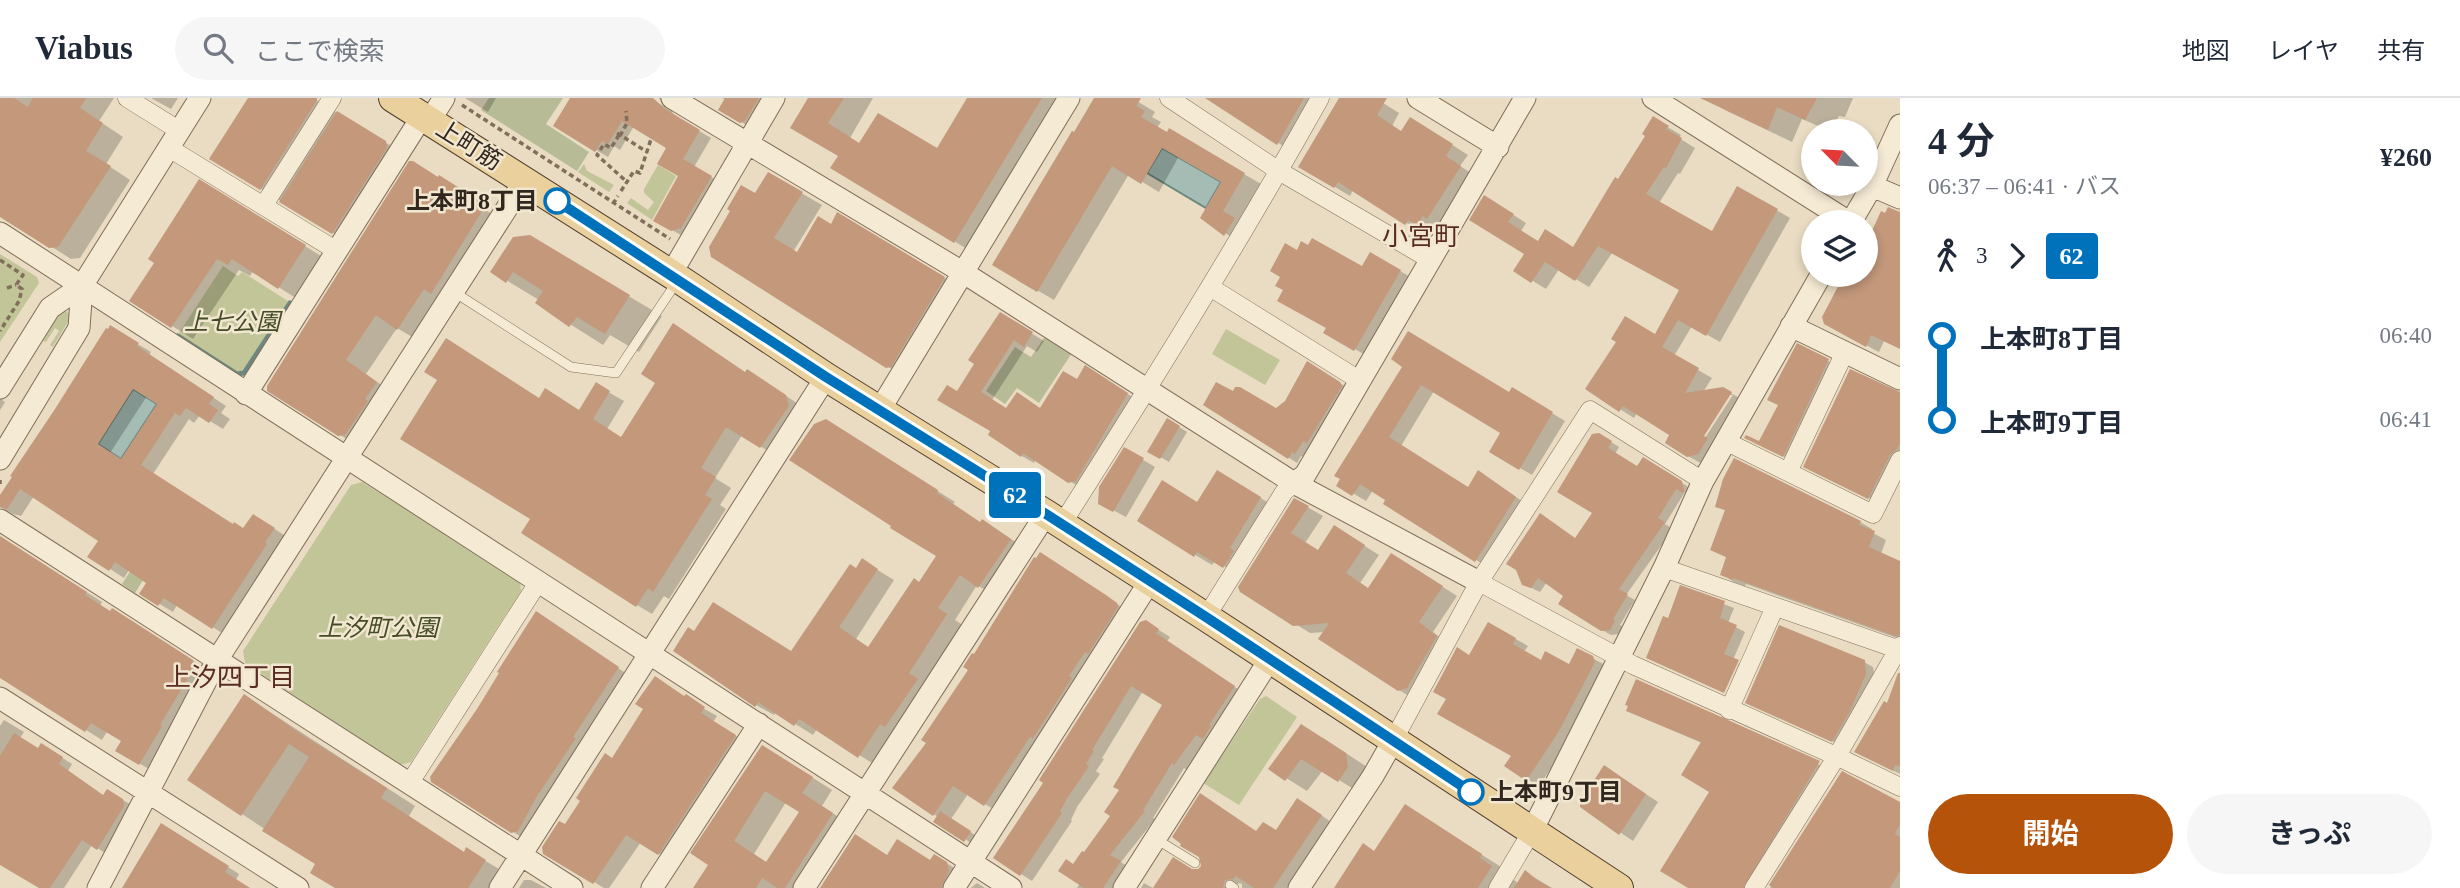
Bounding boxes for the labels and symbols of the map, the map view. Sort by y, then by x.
street label: 上町筋 [432,115,506,175]
north arrow [1801,119,1878,196]
place label: 上本町8丁目 [406,188,538,214]
marker: 上本町8丁目 [544,188,570,214]
district label: 小宮町 [1382,222,1460,251]
park label: 上七公園 [184,309,283,335]
line badge: 62 [984,472,1046,518]
park label: 上汐町公園 [318,615,441,641]
district label: 上汐四丁目 [165,663,295,692]
marker: 上本町9丁目 [1458,779,1484,805]
place label: 上本町9丁目 [1490,779,1622,805]

